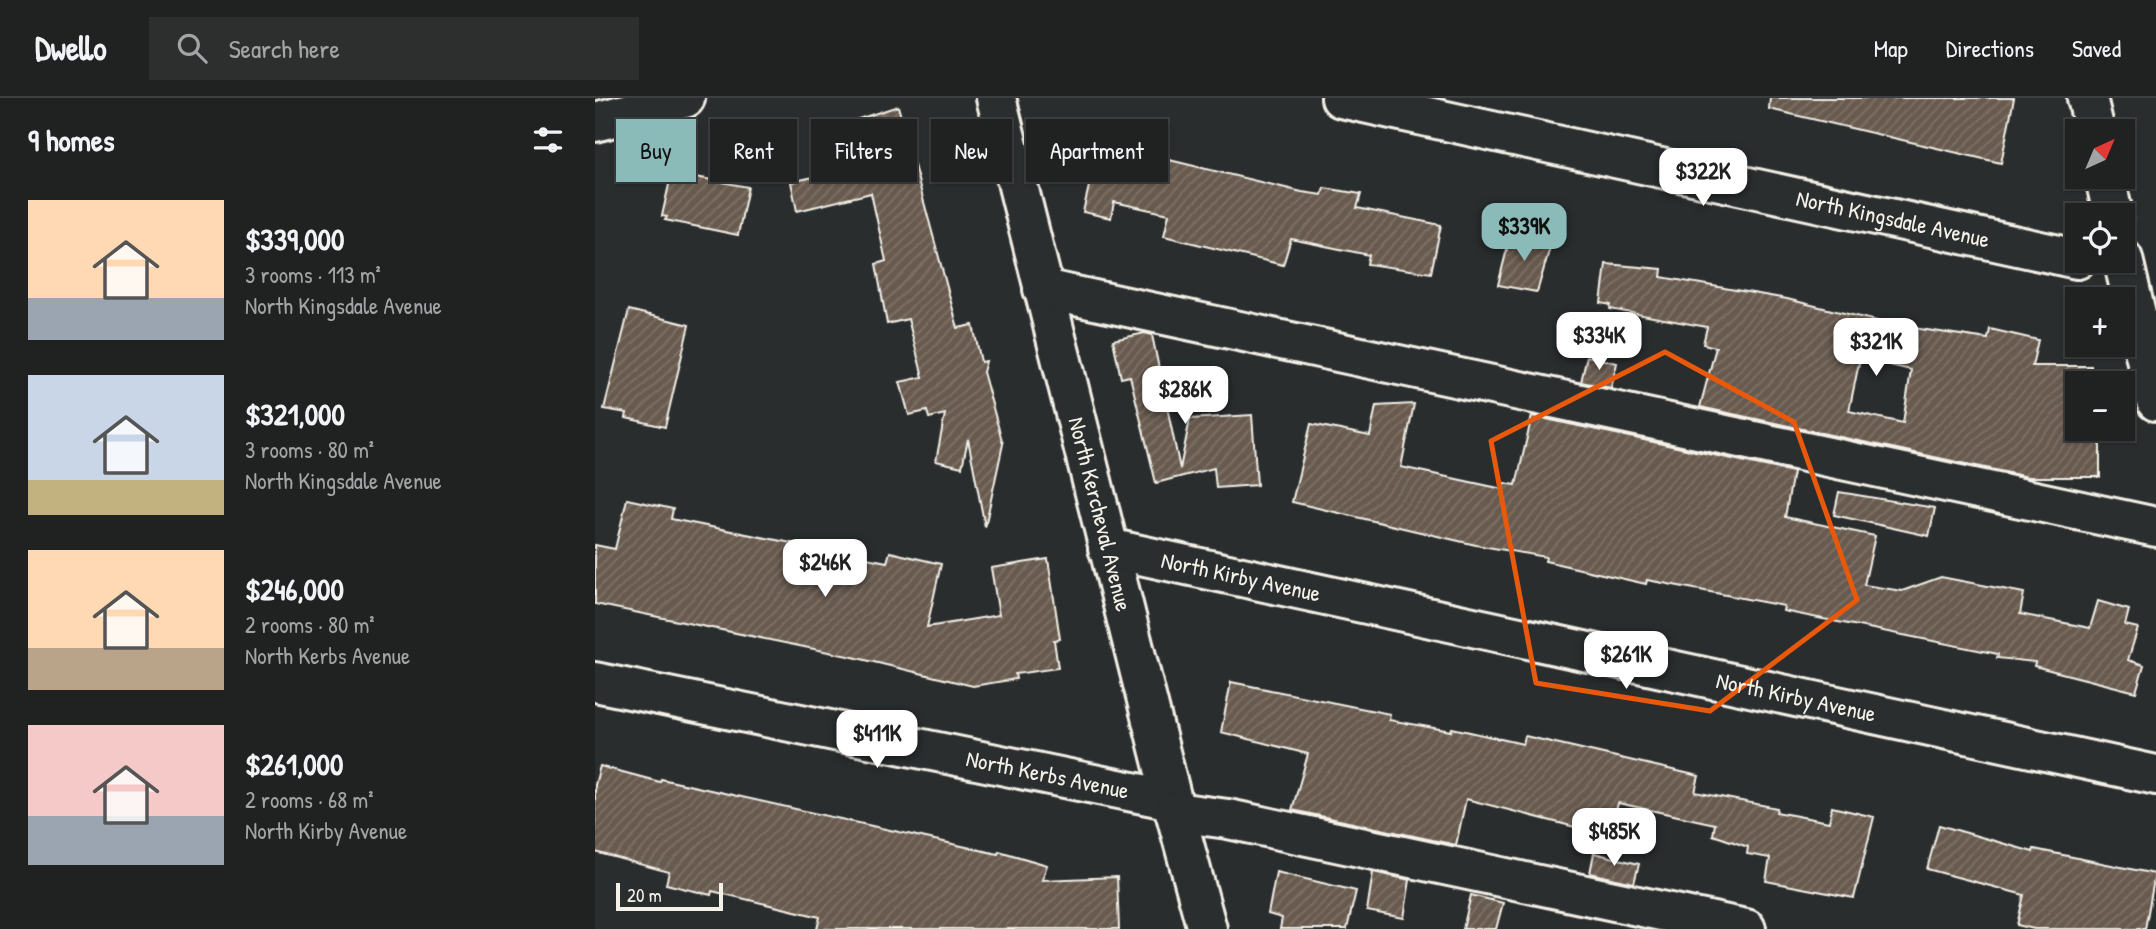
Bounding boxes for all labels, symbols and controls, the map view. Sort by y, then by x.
search box [149,17,639,80]
text: Dwello [35,26,107,70]
icon: search [173,29,211,67]
text: Search here [229,31,340,66]
text: Map [1874,32,1908,64]
text: Directions [1946,32,2034,64]
text: Saved [2072,32,2121,64]
chip: Buy [616,119,696,182]
chip: Rent [710,119,797,182]
chip: Filters [811,119,917,182]
chip: New [931,119,1012,182]
chip: Apartment [1026,119,1168,182]
north arrow [2065,119,2135,189]
map controls [2065,119,2135,441]
text: 9 homes [28,120,115,160]
icon: filters [529,121,567,159]
pin: $322K [1654,148,1752,208]
text: $322K [1675,155,1731,186]
street label: North Kingsdale Avenue [1794,182,1993,254]
button: locate [2065,203,2135,273]
pin: $339K [1475,204,1573,263]
text: $339K [1498,210,1550,241]
text: $339,000 [245,219,344,259]
icon: home [84,228,168,312]
text: 3 rooms · 113 m² [245,259,381,290]
button: + [2065,287,2135,357]
text: North Kingsdale Avenue [245,290,442,321]
pin: $334K [1550,313,1648,372]
pin: $321K [1827,318,1925,378]
text: $334K [1573,319,1625,350]
text: $321K [1849,325,1903,356]
pin: $286K [1136,366,1234,426]
button: − [2065,371,2135,441]
text: $286K [1158,373,1212,404]
text: $321,000 [245,394,345,434]
icon: home [84,403,168,487]
street label: North Kercheval Avenue [1062,414,1140,614]
text: 3 rooms · 80 m² [245,434,374,465]
text: North Kingsdale Avenue [245,465,442,496]
pin: $246K [776,540,874,599]
street label: North Kirby Avenue [1158,544,1324,609]
text: $246K [799,546,851,577]
text: $246,000 [245,569,344,609]
icon: home [84,578,168,662]
text: 2 rooms · 80 m² [245,609,375,640]
pin: $261K [1577,632,1675,691]
text: $261K [1600,638,1652,669]
text: North Kerbs Avenue [245,640,410,671]
street label: North Kirby Avenue [1714,664,1879,729]
pin: $411K [828,710,926,770]
text: $411K [852,717,902,748]
street label: North Kerbs Avenue [964,742,1132,806]
text: $261,000 [245,744,344,784]
icon: home [84,753,168,837]
text: 2 rooms · 68 m² [245,784,373,815]
pin: $485K [1565,808,1663,868]
text: North Kirby Avenue [245,815,407,846]
text: $485K [1588,815,1640,846]
scale bar [616,880,723,912]
text: 20 m [627,882,662,908]

